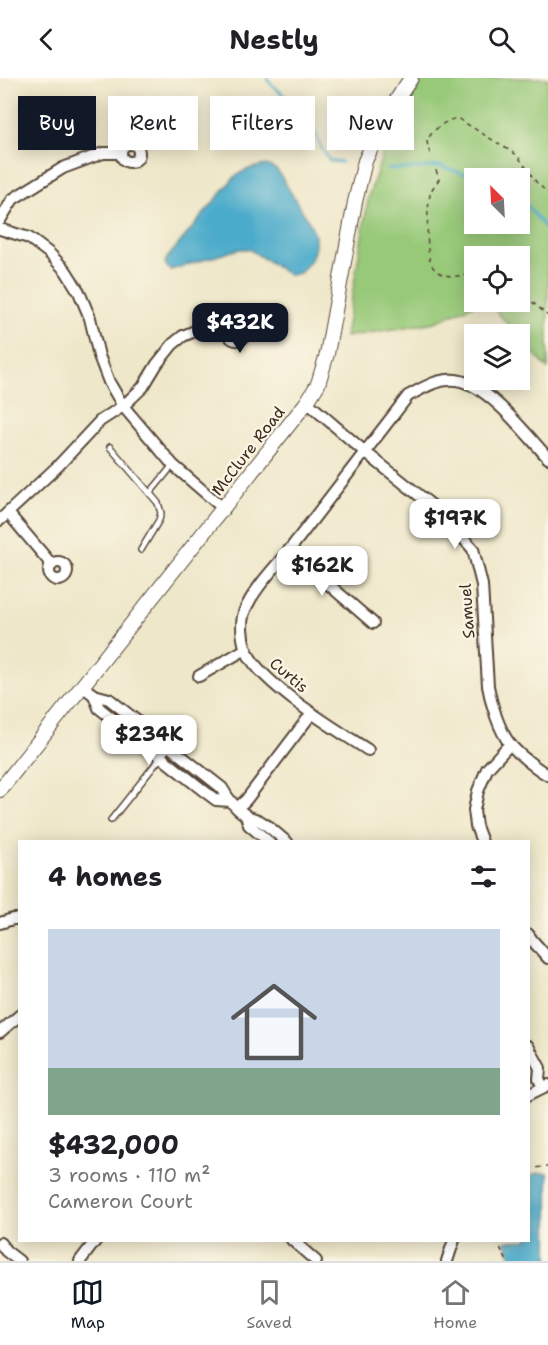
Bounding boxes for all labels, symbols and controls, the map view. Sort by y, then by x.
text: Nestly [229,21,319,58]
icon: back [30,23,63,56]
icon: search [485,23,518,56]
chip: Buy [18,96,96,150]
chip: Rent [108,96,198,150]
chip: Filters [210,96,315,150]
chip: New [327,96,414,150]
north arrow [464,168,530,234]
map controls [464,168,530,390]
button: locate [464,246,530,312]
pin: $432K [198,303,282,354]
text: $432K [206,309,274,335]
button: layers [464,324,530,390]
street label: McClure Road [207,402,289,500]
pin: $197K [413,499,497,550]
text: $197K [423,505,487,531]
pin: $162K [280,546,364,597]
text: $162K [291,552,353,578]
street label: Samuel [455,583,479,639]
street label: Curtis [265,653,313,697]
pin: $234K [107,715,191,766]
text: $234K [115,721,183,747]
text: 4 homes [48,859,162,894]
icon: filters [467,860,500,893]
icon: home [220,968,328,1076]
text: $432,000 [48,1127,179,1162]
text: 3 rooms · 110 m² [48,1162,211,1188]
text: Cameron Court [48,1188,193,1214]
tab: Map [71,1276,105,1333]
tab: Saved [246,1276,292,1333]
tab: Home [433,1276,477,1333]

